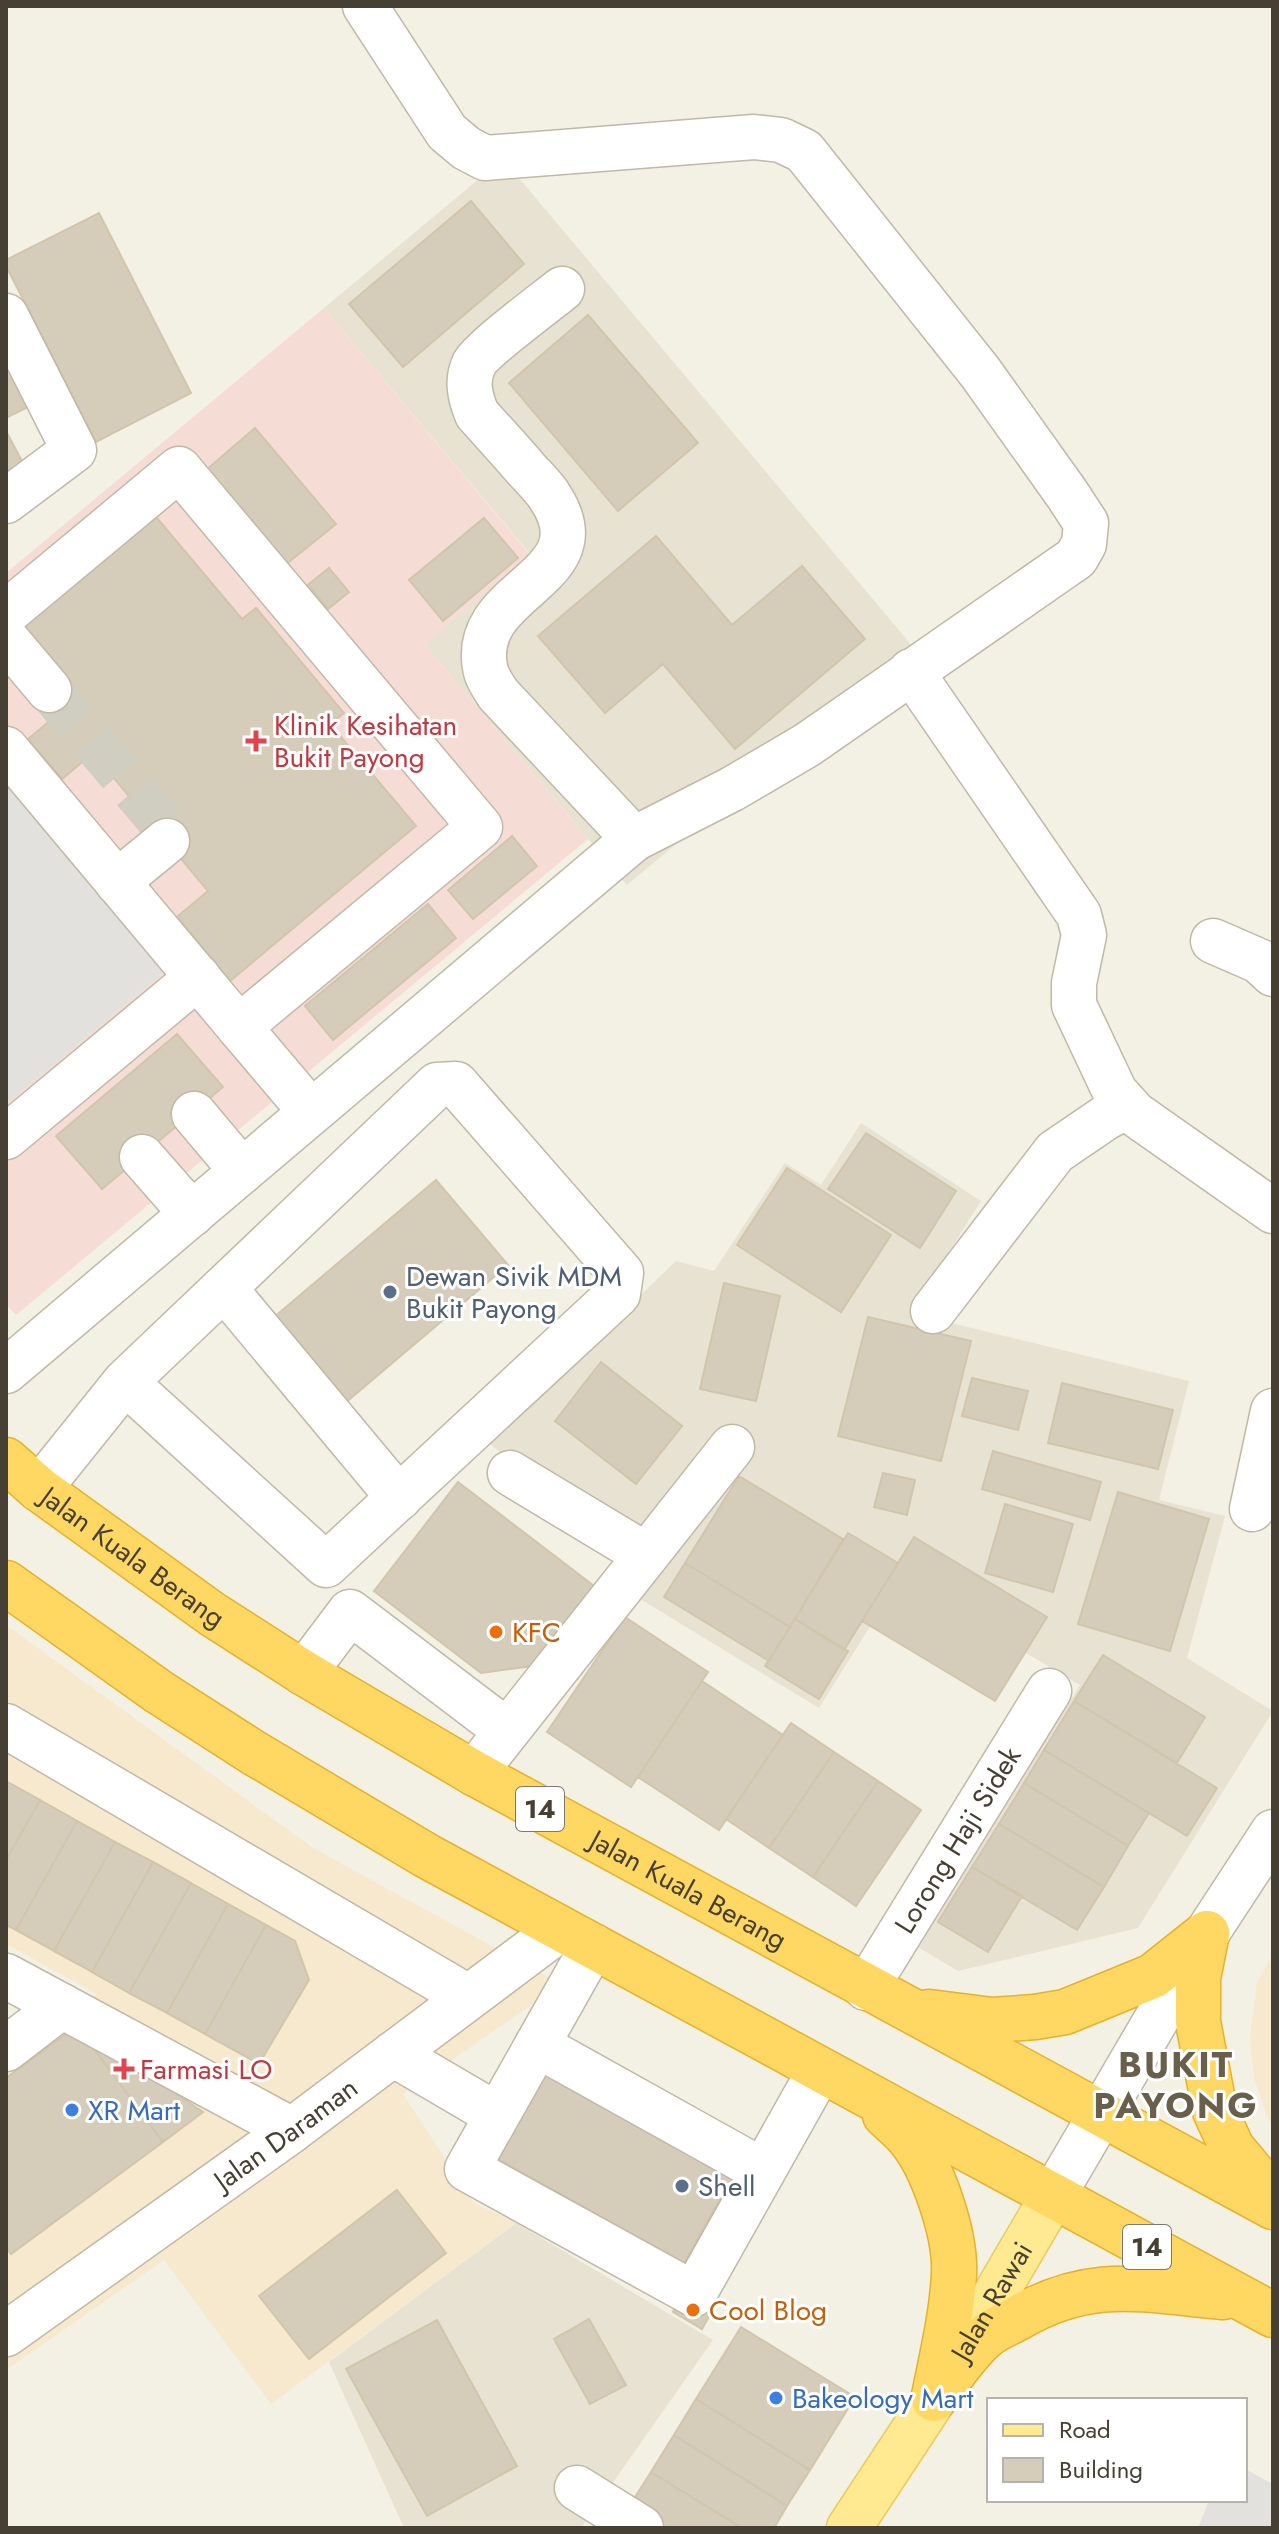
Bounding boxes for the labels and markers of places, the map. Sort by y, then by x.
place label: Klinik Kesihatan Bukit Payong [274,705,457,778]
marker: Klinik Kesihatan Bukit Payong [245,730,267,752]
place label: Dewan Sivik MDM Bukit Payong [406,1256,622,1329]
marker: Dewan Sivik MDM Bukit Payong [381,1283,399,1301]
place label: KFC [512,1612,561,1653]
marker: KFC [487,1623,505,1641]
place label: Farmasi LO [140,2049,272,2090]
marker: Farmasi LO [115,2060,133,2078]
place label: XR Mart [88,2090,180,2131]
marker: XR Mart [63,2101,81,2119]
place label: Shell [698,2166,755,2207]
marker: Shell [673,2177,691,2195]
place label: Cool Blog [709,2290,827,2331]
marker: Cool Blog [684,2301,702,2319]
place label: Bakeology Mart [792,2378,974,2419]
marker: Bakeology Mart [767,2389,785,2407]

